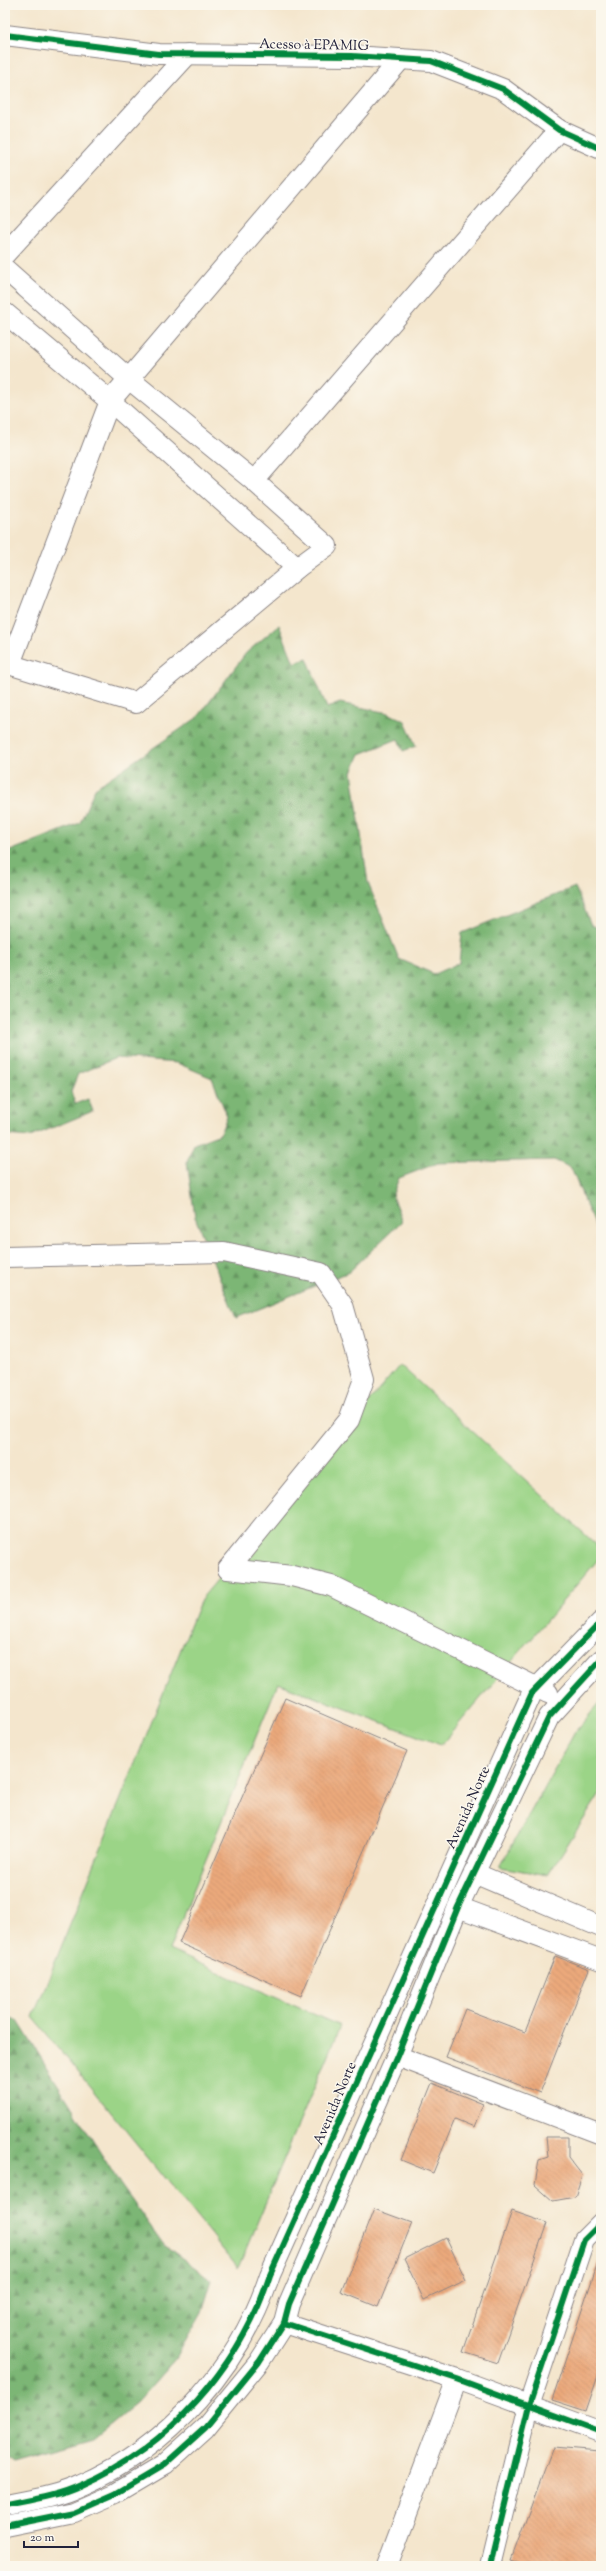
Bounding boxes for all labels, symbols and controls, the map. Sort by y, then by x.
street label: Acesso à EPAMIG [259,35,370,57]
street label: Avenida Norte [442,1763,496,1852]
street label: Avenida Norte [309,2059,362,2149]
scale bar [24,2523,78,2549]
text: 20 m [30,2529,55,2547]

